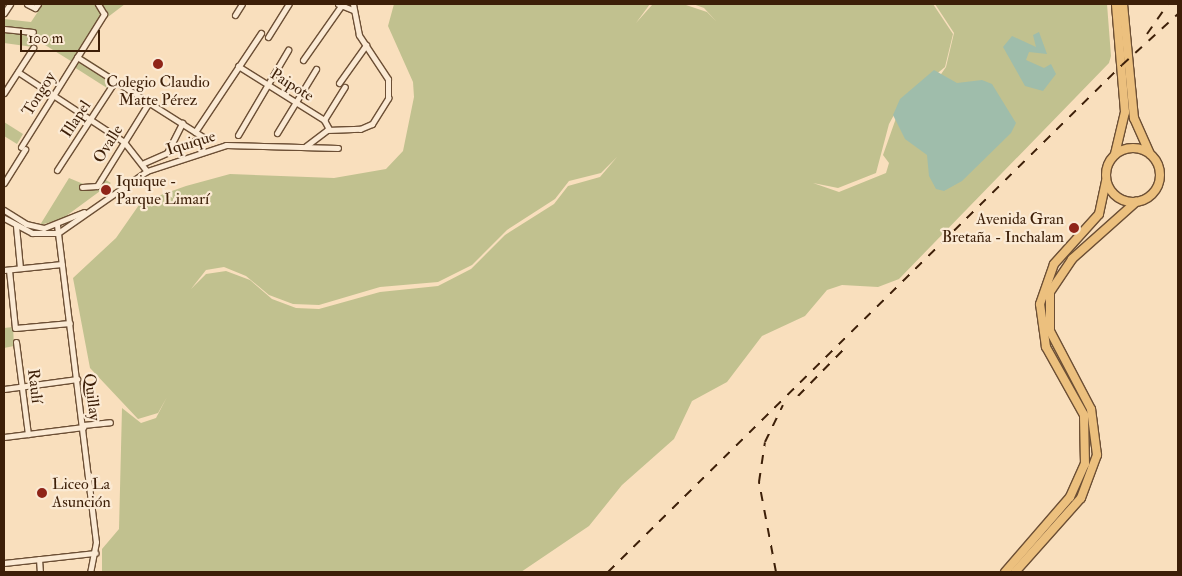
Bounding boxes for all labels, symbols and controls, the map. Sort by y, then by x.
scale bar [22,20,102,52]
text: 100 m [28,29,63,48]
marker: Colegio Claudio Matte Pérez [152,58,164,70]
street label: Paipote [267,64,317,106]
street label: Tongoy [18,68,60,120]
place label: Colegio Claudio Matte Pérez [106,72,210,110]
street label: Illapel [57,97,95,141]
street label: Ovalle [89,121,127,167]
street label: Iquique [164,126,218,160]
place label: Iquique - Parque Limarí [116,171,209,209]
marker: Iquique - Parque Limarí [100,184,112,196]
place label: Avenida Gran Bretaña - Inchalam [942,209,1064,247]
marker: Avenida Gran Bretaña - Inchalam [1068,222,1080,234]
street label: Raulí [23,368,47,404]
street label: Quillay [80,372,104,422]
place label: Liceo La Asunción [52,474,111,512]
marker: Liceo La Asunción [36,487,48,499]

